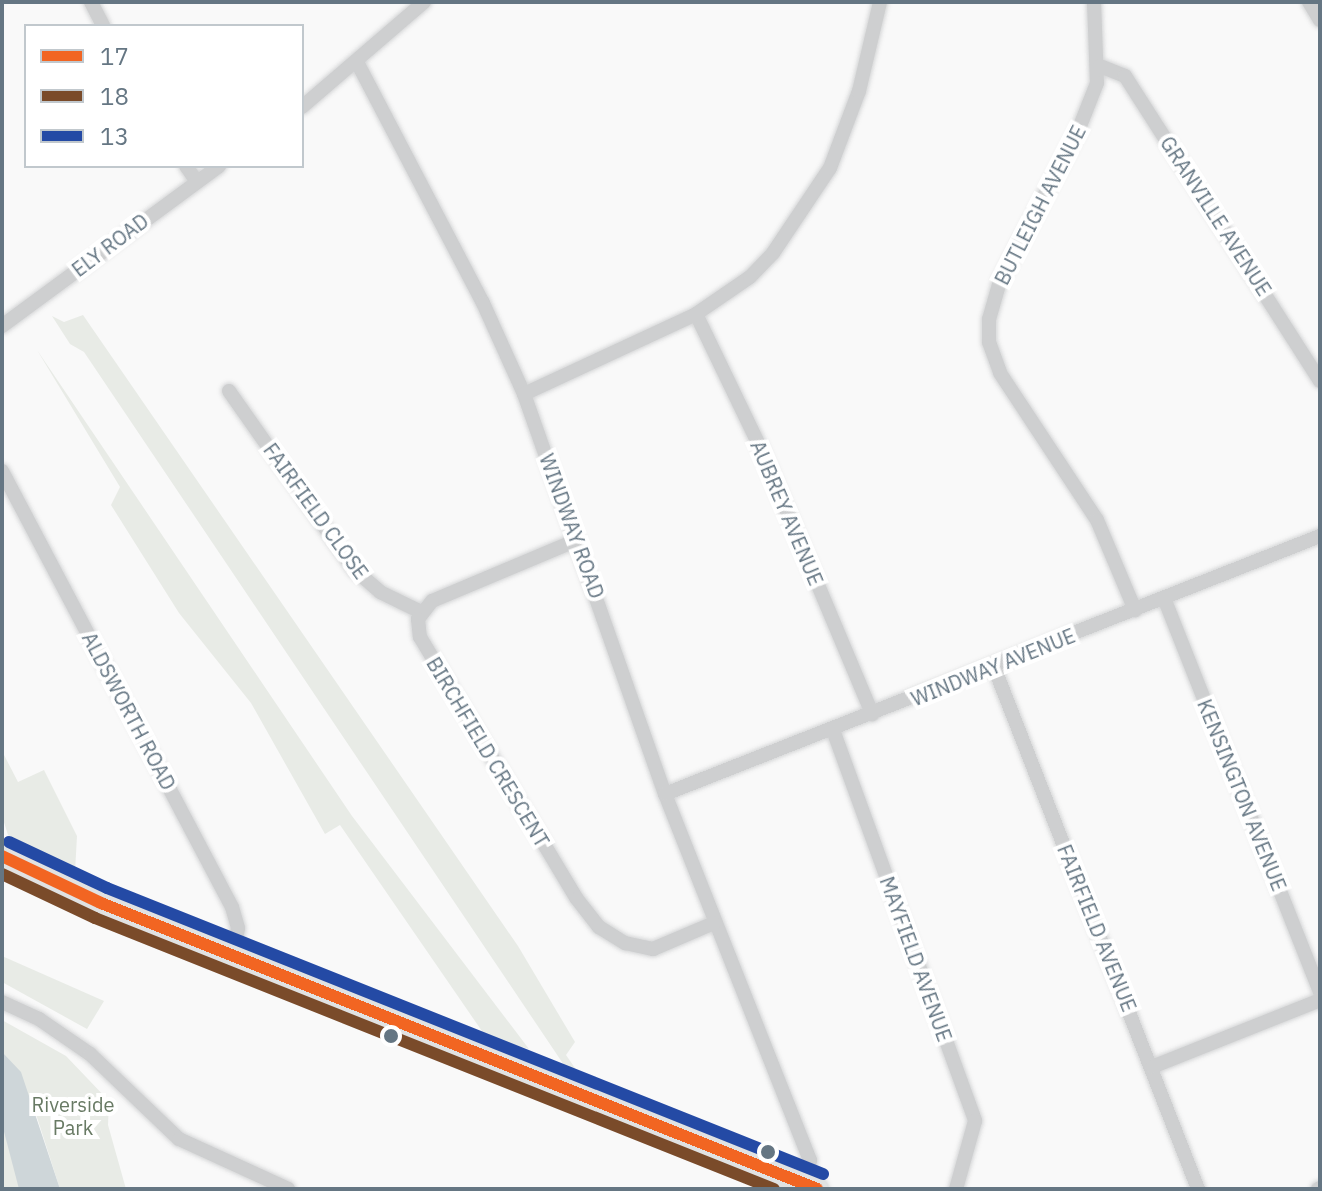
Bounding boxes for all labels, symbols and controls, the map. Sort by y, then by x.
legend [24,24,304,168]
text: 17 [100,40,129,72]
text: 18 [100,80,129,112]
text: 13 [100,120,129,152]
street label: BUTLEIGH AVENUE [989,121,1091,289]
street label: GRANVILLE AVENUE [1155,132,1277,300]
street label: ELY ROAD [67,208,153,282]
street label: AUBREY AVENUE [746,437,828,589]
street label: FAIRFIELD CLOSE [259,438,373,584]
street label: WINDWAY ROAD [535,450,609,602]
street label: WINDWAY AVENUE [908,623,1078,711]
street label: ALDSWORTH ROAD [77,628,181,794]
street label: BIRCHFIELD CRESCENT [422,653,554,851]
street label: KENSINGTON AVENUE [1193,696,1291,894]
street label: FAIRFIELD AVENUE [1053,841,1141,1015]
street label: MAYFIELD AVENUE [875,873,957,1045]
unlabelled marker [383,1028,399,1044]
park label: Riverside Park [31,1092,115,1139]
unlabelled marker [760,1144,776,1160]

